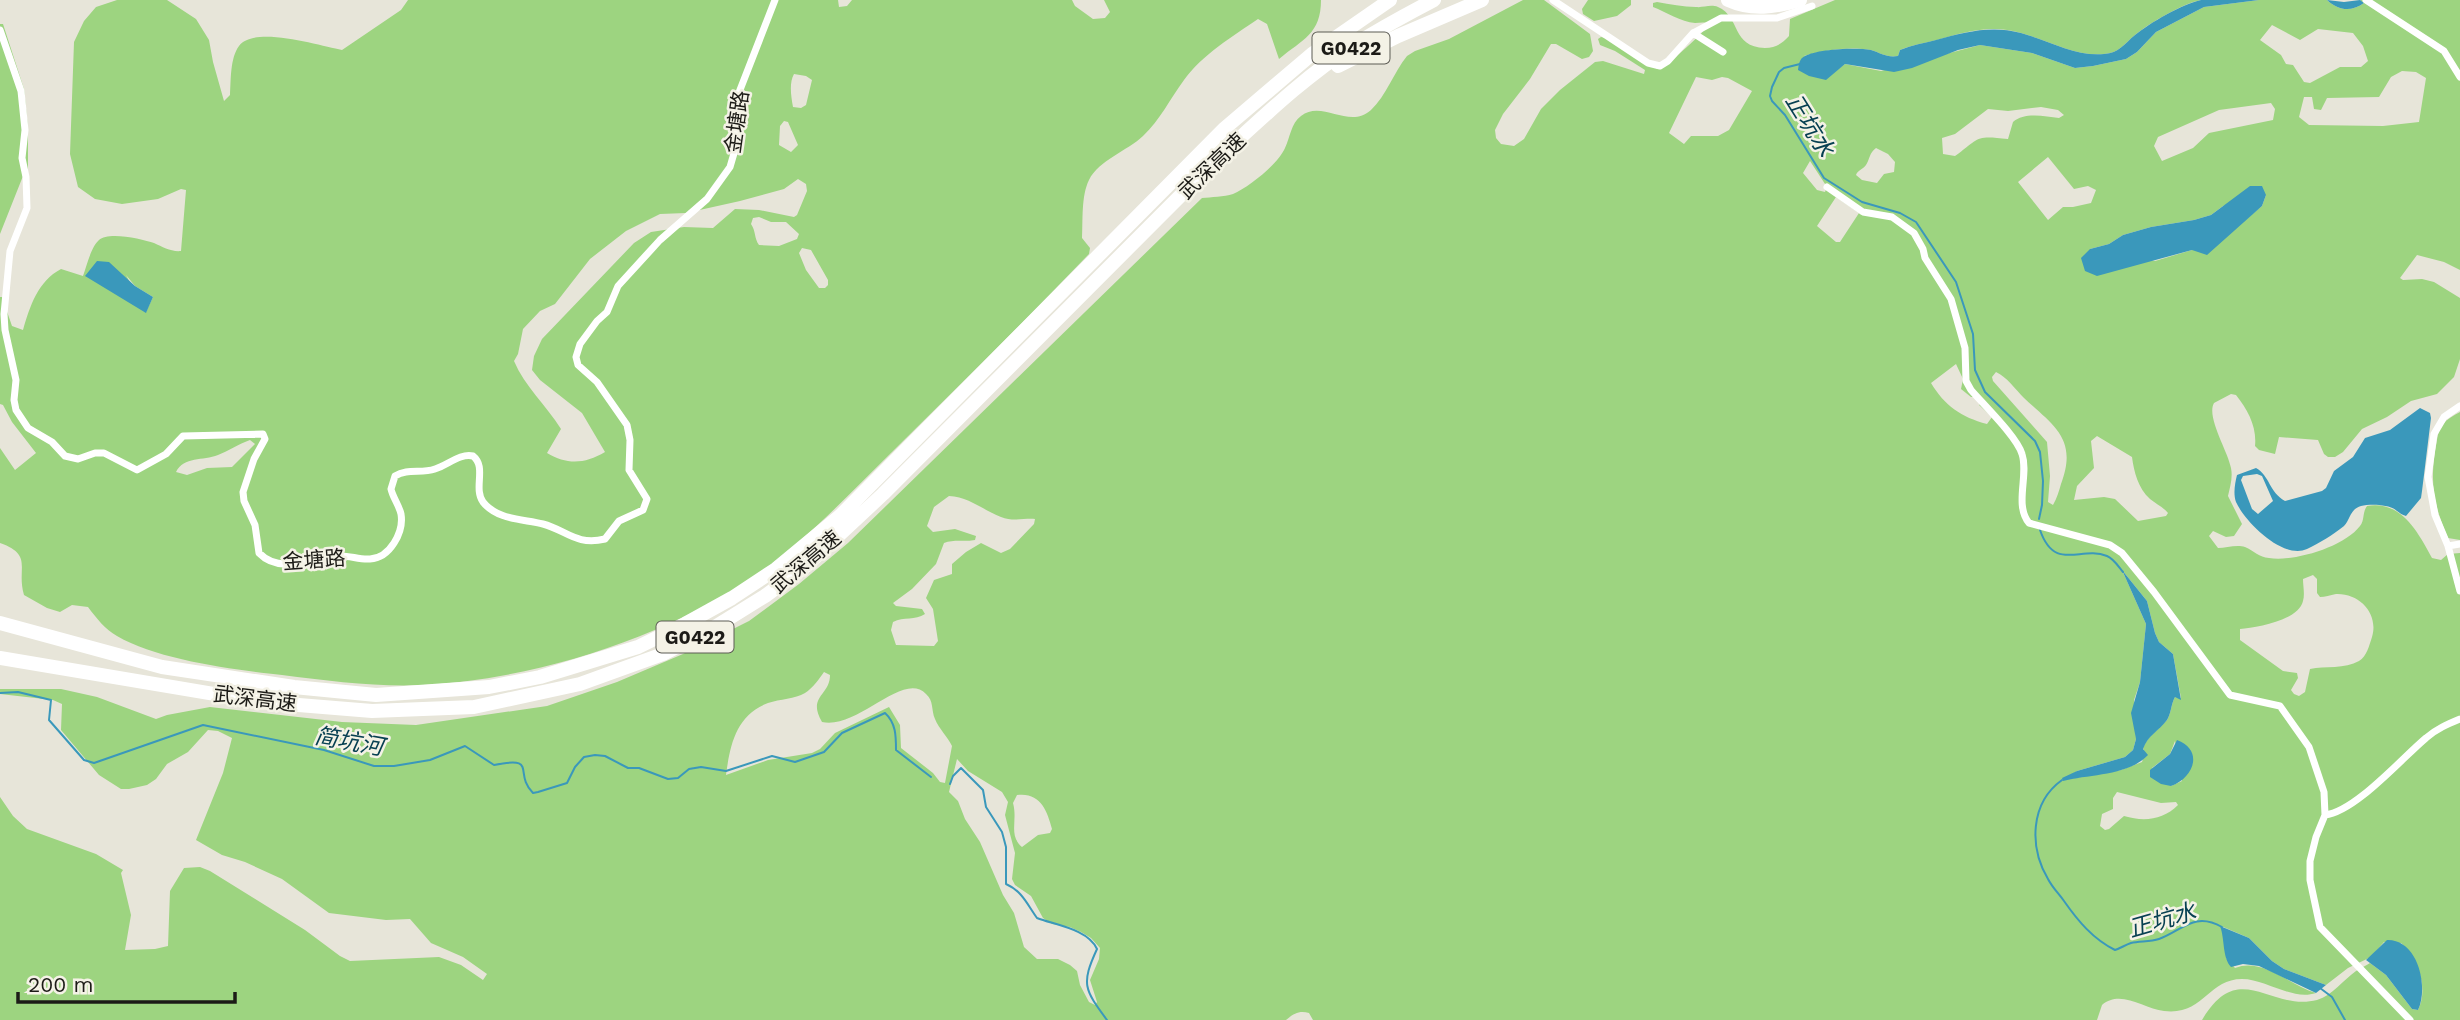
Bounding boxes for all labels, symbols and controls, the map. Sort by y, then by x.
road number: G0422 [1312,32,1390,64]
street label: 金塘路 [720,89,753,155]
water label: 正坑水 [1780,89,1840,163]
street label: 武深高速 [1173,127,1251,204]
street label: 武深高速 [765,525,846,598]
street label: 金塘路 [282,545,346,574]
road number: G0422 [656,622,734,652]
street label: 武深高速 [212,681,298,716]
water label: 简坑河 [313,722,389,761]
water label: 正坑水 [2125,898,2200,943]
scale bar [18,960,234,1004]
text: 200 m [28,972,94,997]

